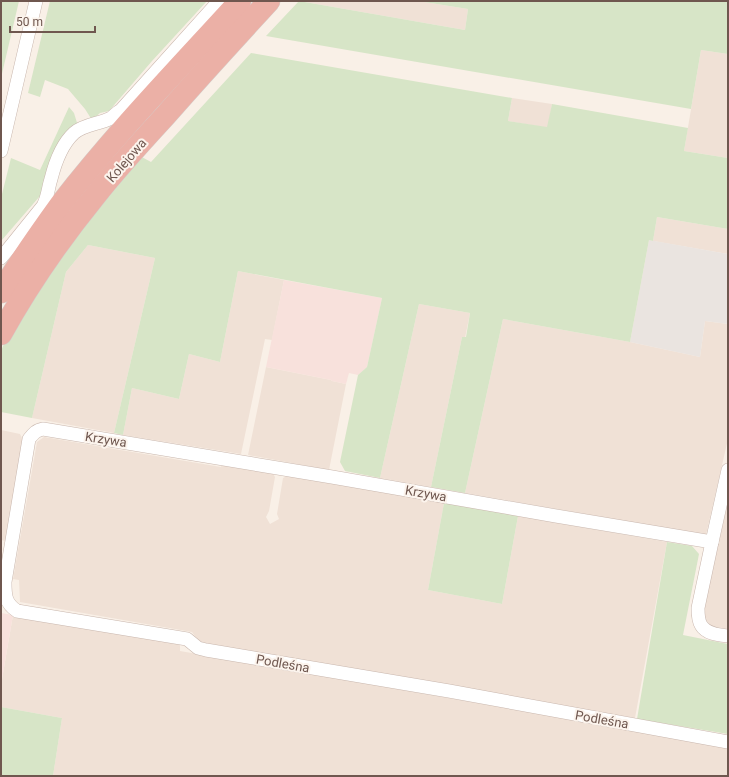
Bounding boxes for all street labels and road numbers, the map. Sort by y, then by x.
street label: Kolejowa [103,135,149,185]
street label: Krzywa [84,429,128,450]
street label: Krzywa [404,482,448,505]
street label: Podleśna [255,651,311,676]
street label: Podleśna [574,707,630,732]

